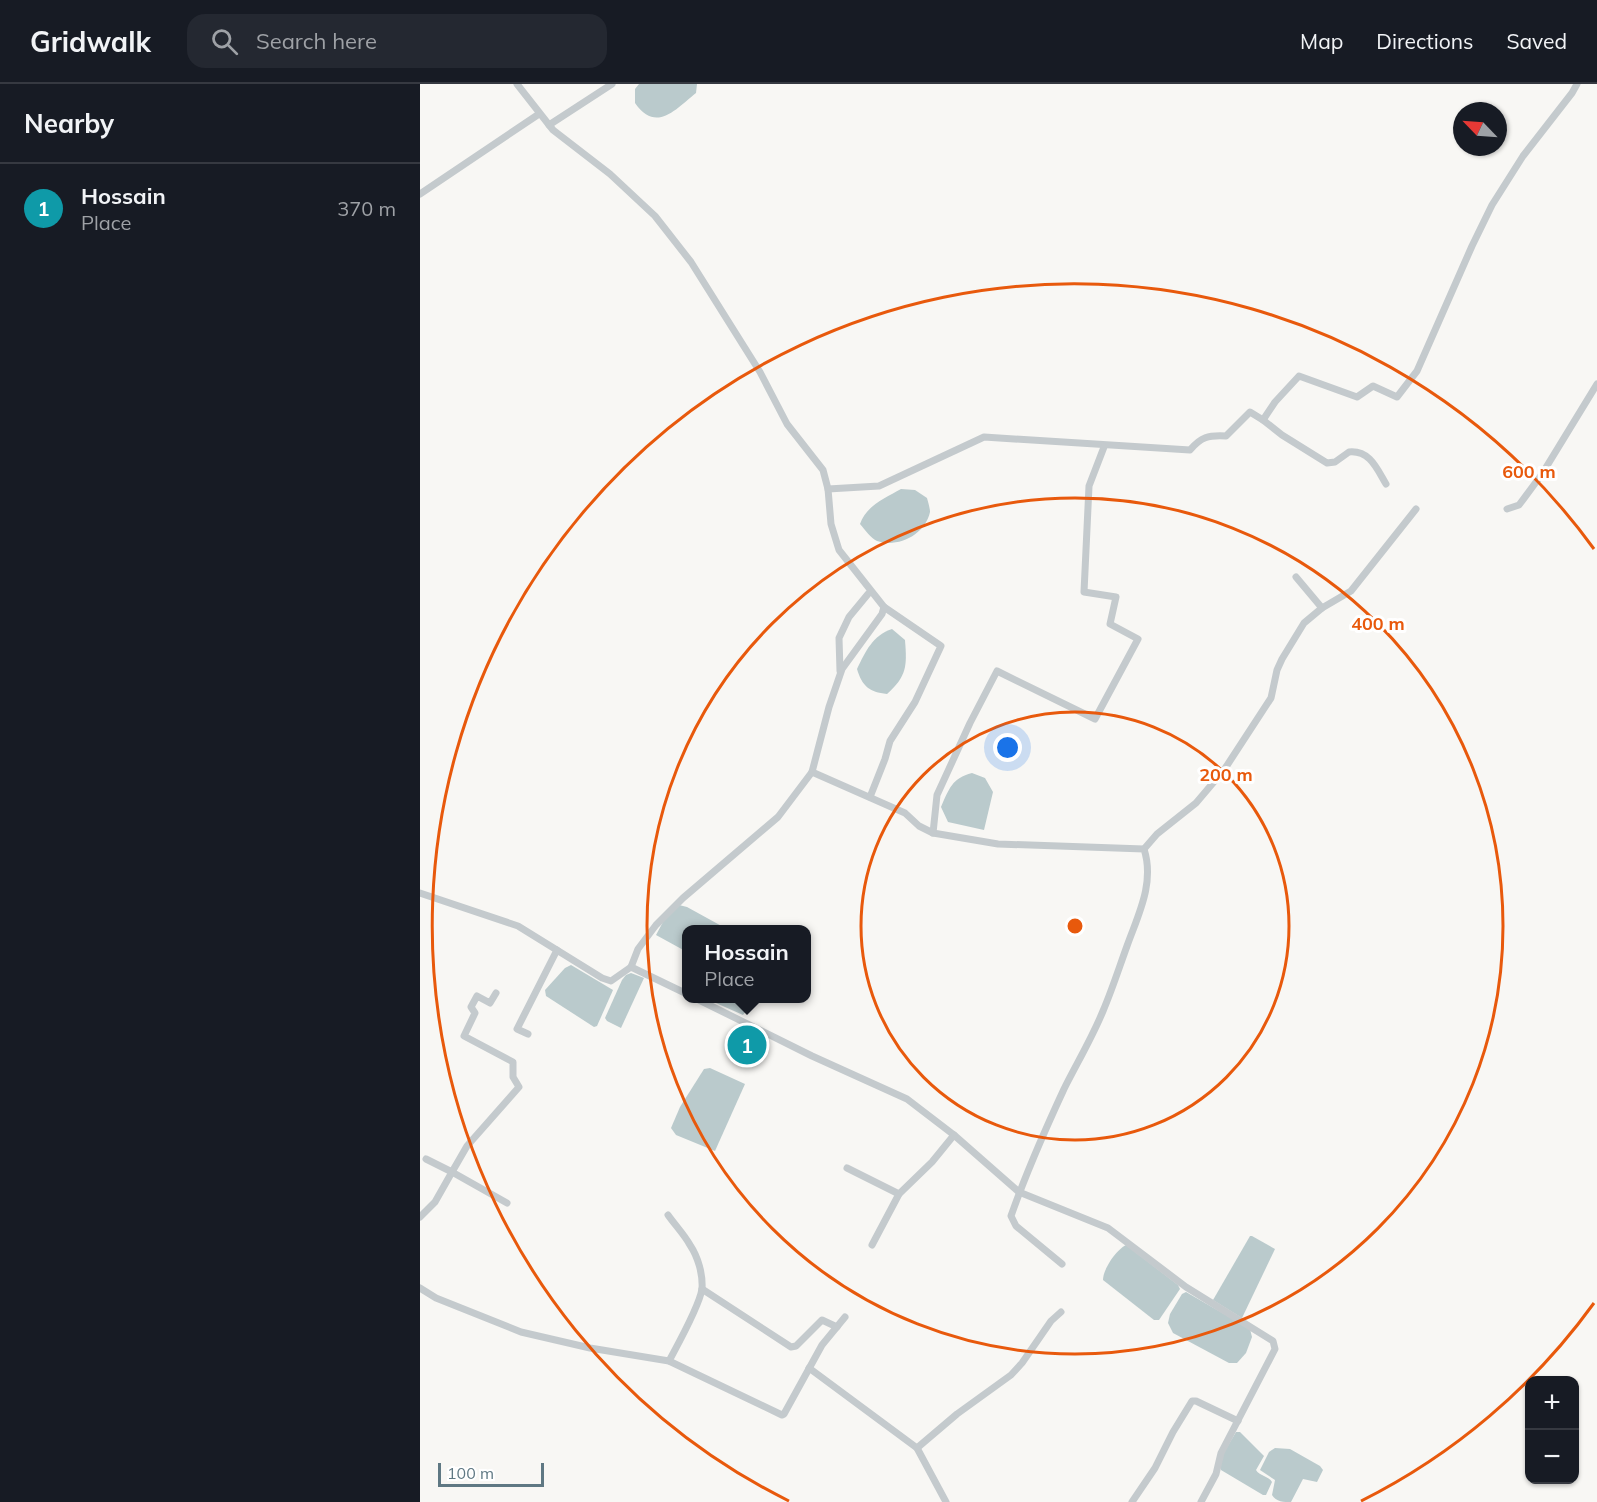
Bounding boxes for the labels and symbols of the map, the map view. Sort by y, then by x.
north arrow [1453,102,1507,156]
text: 600 m [1502,460,1556,483]
text: 400 m [1351,612,1405,635]
your location [993,733,1022,762]
text: 200 m [1199,763,1253,786]
centre of rings [1065,916,1085,936]
pin: 1 [728,1022,766,1068]
scale bar [438,1460,544,1488]

